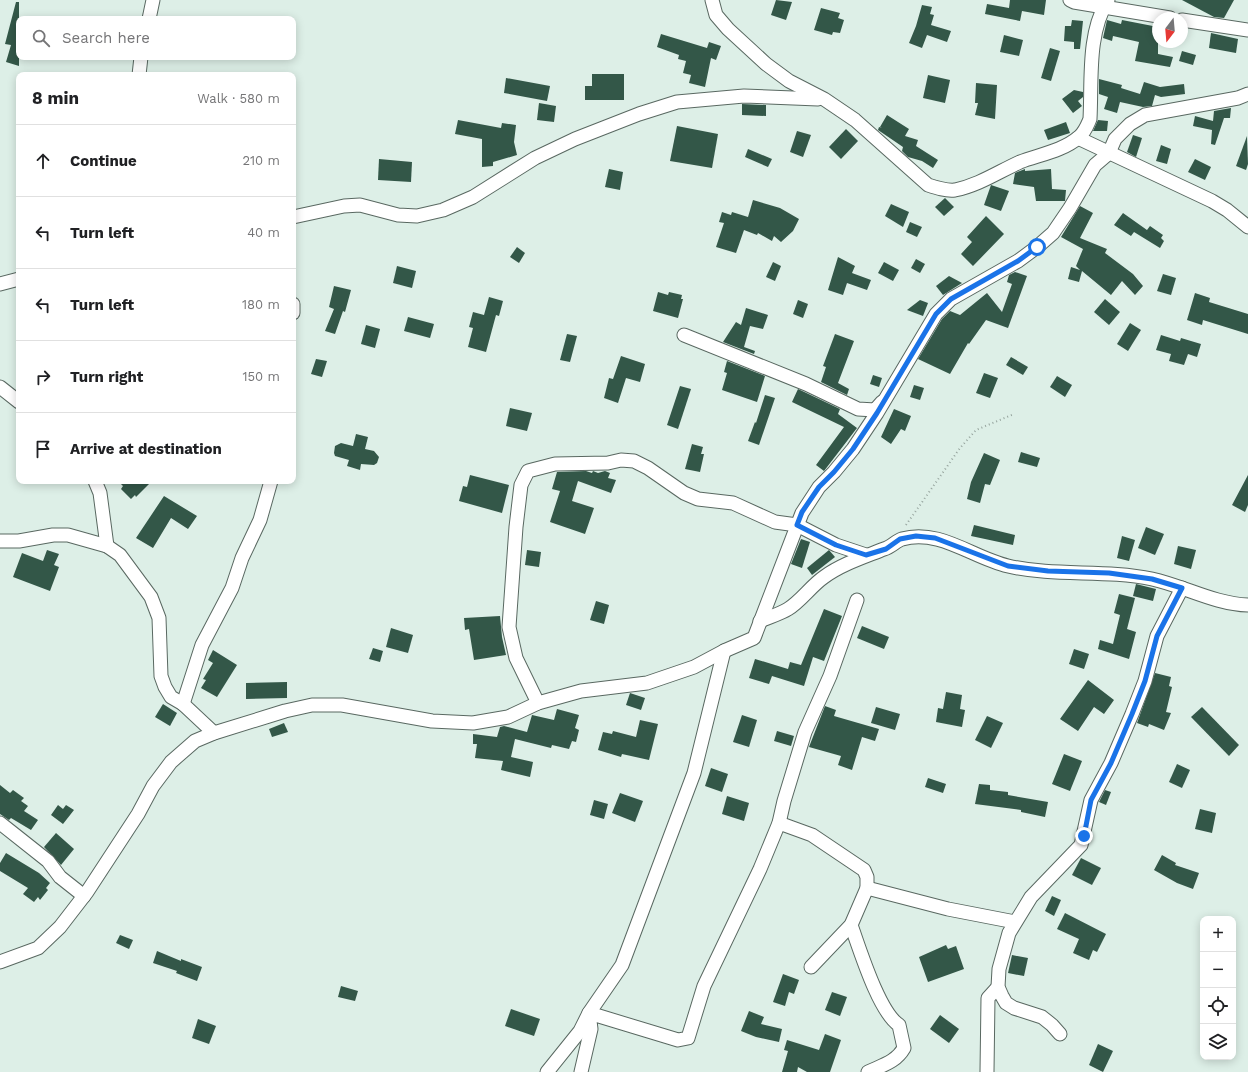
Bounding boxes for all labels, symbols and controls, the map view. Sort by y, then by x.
north arrow [1152,12,1188,48]
search box [16,16,296,60]
icon: search [30,27,52,49]
text: Search here [62,29,150,47]
text: 8 min [32,88,79,108]
text: Walk · 580 m [197,91,280,106]
icon: ahead [32,150,54,172]
text: Continue [70,152,137,170]
text: 210 m [242,153,280,168]
icon: left [32,222,54,244]
text: Turn left [70,224,134,242]
text: 40 m [247,225,280,240]
route start [1028,238,1046,256]
icon: left [32,294,54,316]
text: Turn left [70,296,134,314]
text: 180 m [242,297,280,312]
icon: right [32,366,54,388]
text: Turn right [70,368,143,386]
text: 150 m [242,369,280,384]
icon: arrive [32,438,54,460]
text: Arrive at destination [70,440,222,458]
route end [1075,827,1093,845]
map controls [1200,916,1236,1060]
button: + [1200,916,1236,952]
button: − [1200,952,1236,988]
button: locate [1200,988,1236,1024]
button: layers [1200,1024,1236,1060]

